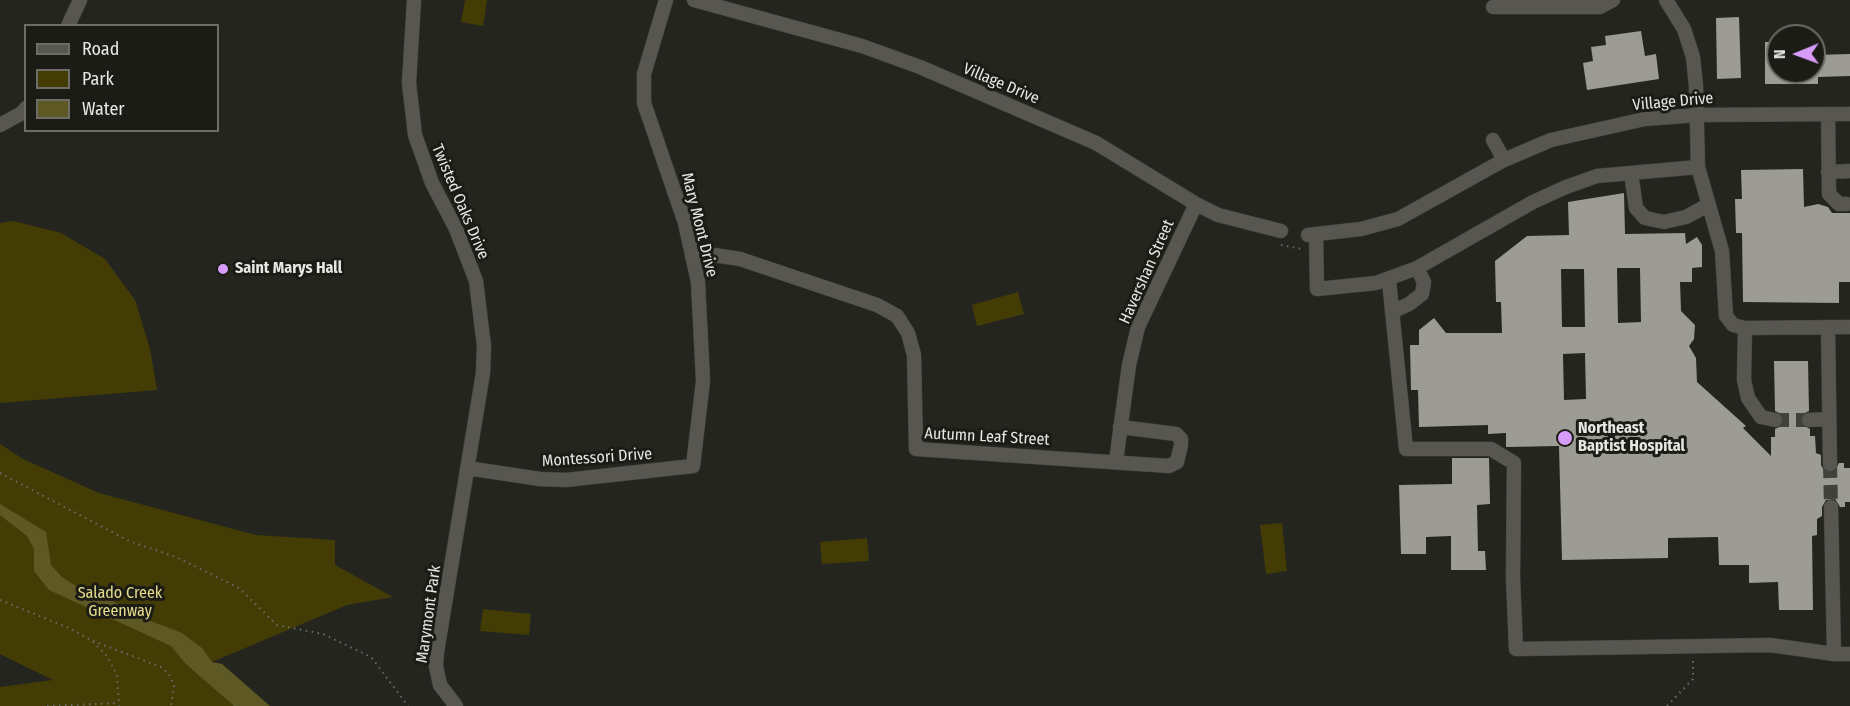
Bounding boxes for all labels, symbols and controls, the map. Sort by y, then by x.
legend [24,24,219,132]
north arrow [1766,24,1826,84]
text: Road [82,38,119,60]
text: N [1770,49,1789,59]
street label: Village Drive [960,59,1042,109]
text: Park [82,68,114,90]
street label: Village Drive [1632,89,1714,115]
text: Water [82,98,125,120]
street label: Twisted Oaks Drive [427,142,493,262]
street label: Mary Mont Drive [677,171,721,279]
street label: Havershan Street [1115,217,1179,327]
place label: Saint Marys Hall [235,259,342,279]
marker: Saint Marys Hall [216,262,230,276]
place label: Northeast Baptist Hospital [1578,419,1685,457]
street label: Autumn Leaf Street [924,424,1050,450]
marker: Northeast Baptist Hospital [1556,429,1574,447]
street label: Montessori Drive [541,445,653,471]
street label: Marymont Park [413,564,445,664]
park label: Salado Creek Greenway [78,584,162,622]

